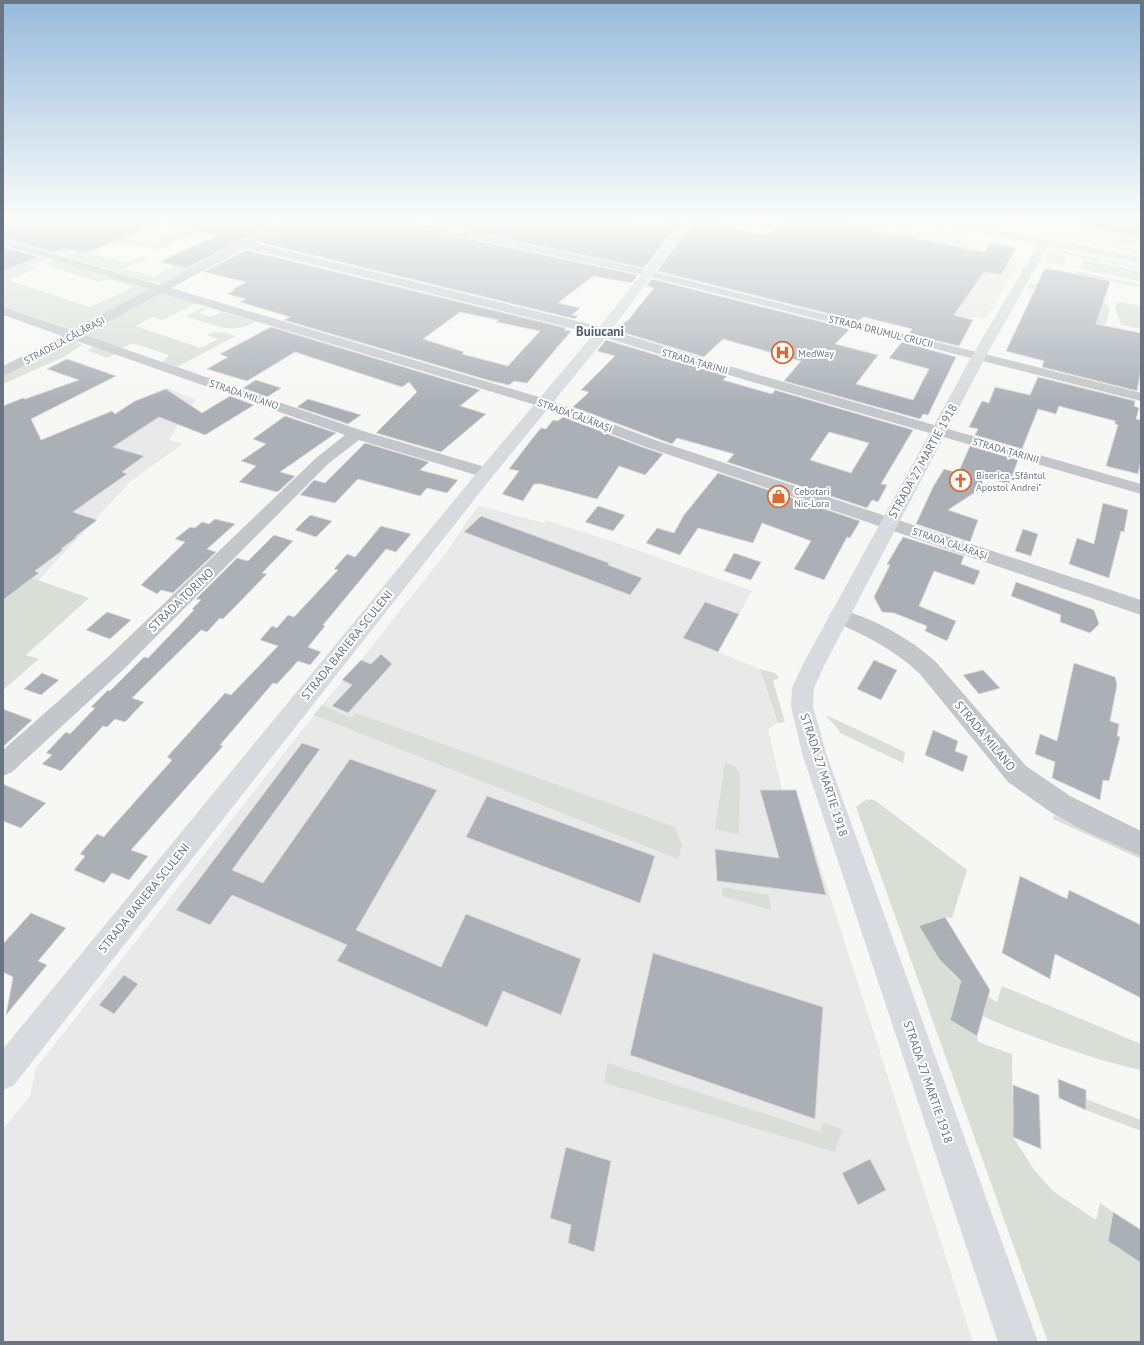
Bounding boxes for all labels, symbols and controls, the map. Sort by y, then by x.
street label: STRADA DRUMUL CRUCII [827,312,935,351]
street label: STRADELA CĂLĂRAȘI [22,314,107,367]
district label: Buiucani [576,323,624,340]
hospital icon: MedWay [769,340,795,366]
street label: STRADA ȚARINII [660,346,730,377]
place label: MedWay [798,347,834,360]
street label: STRADA MILANO [208,377,280,412]
street label: STRADA CĂLĂRAȘI [536,396,614,435]
street label: STRADA 27 MARTIE 1918 [885,401,960,521]
street label: STRADA ȚARINII [971,435,1041,466]
church icon: Biserica „Sfântul Apostol Andrei” [947,468,973,494]
place label: Biserica „Sfântul Apostol Andrei” [976,469,1045,494]
shop icon: Cebotari Nic-Lora [766,484,792,510]
place label: Cebotari Nic-Lora [794,485,830,510]
street label: STRADA CĂLĂRAȘI [910,524,989,562]
street label: STRADA TORINO [145,565,216,635]
street label: STRADA BARIERA SCULENI [298,587,396,703]
street label: STRADA MILANO [952,698,1019,774]
street label: STRADA 27 MARTIE 1918 [797,711,851,838]
street label: STRADA BARIERA SCULENI [95,840,193,956]
street label: STRADA 27 MARTIE 1918 [900,1019,957,1145]

